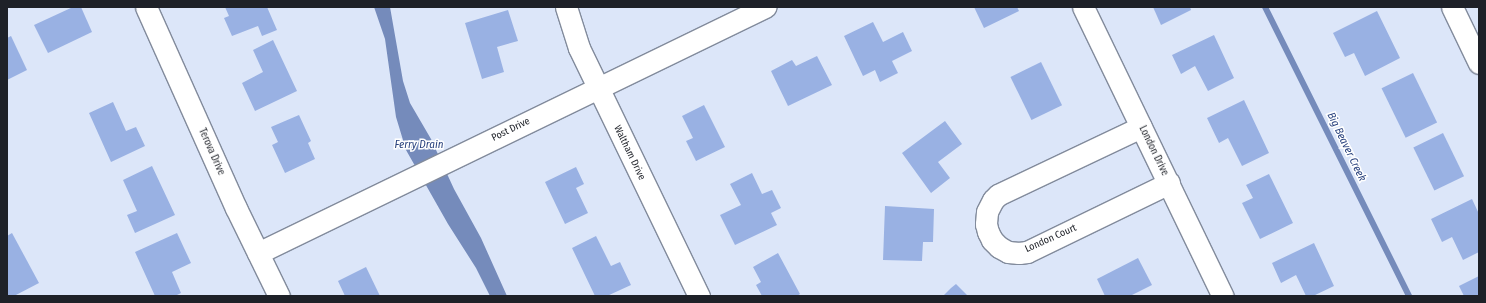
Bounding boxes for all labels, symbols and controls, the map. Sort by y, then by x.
water label: Big Beaver Creek [1324,110,1368,184]
street label: Post Drive [490,116,532,144]
street label: Waltham Drive [611,124,647,182]
street label: London Drive [1136,124,1170,178]
street label: Terova Drive [195,127,227,177]
water label: Ferry Drain [395,138,443,152]
street label: London Court [1023,222,1079,256]

